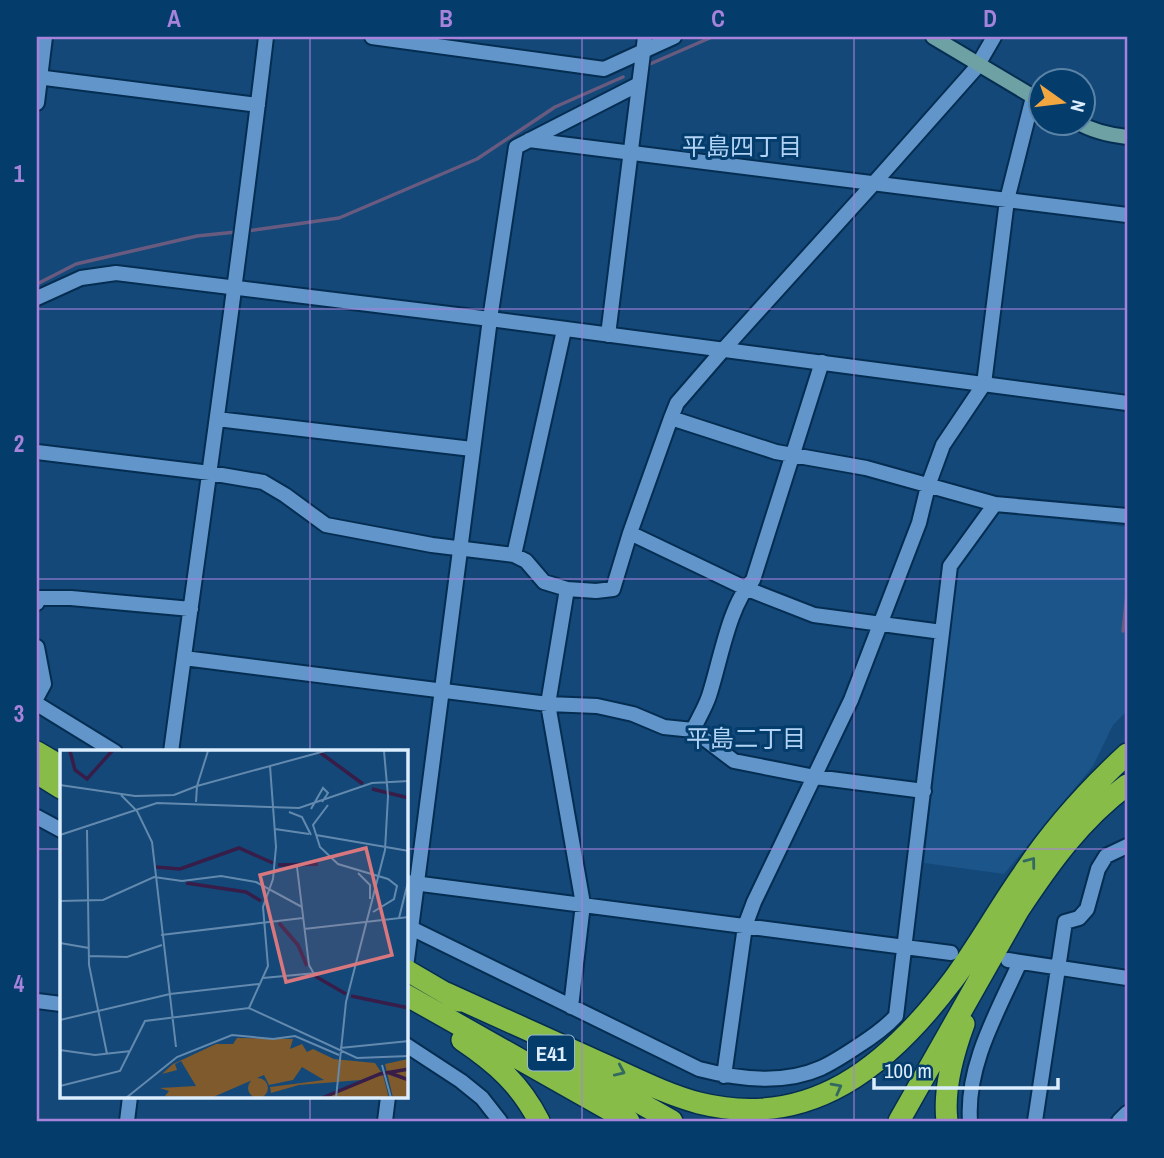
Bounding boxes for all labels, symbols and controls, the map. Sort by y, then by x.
text: A [167,3,181,34]
text: B [439,3,453,34]
text: C [711,3,725,34]
text: D [983,3,997,34]
north arrow [1028,66,1098,136]
text: N [1065,98,1092,115]
district label: 平島四丁目 [682,130,802,162]
text: 1 [14,158,25,189]
text: 2 [14,428,24,459]
text: 3 [14,698,24,729]
district label: 平島二丁目 [686,722,806,754]
inset map [60,750,408,1098]
one-way arrow [1023,857,1036,870]
text: 4 [14,968,25,999]
road number: E41 [528,1036,574,1070]
scale bar [874,1046,1057,1090]
text: 100 m [884,1056,932,1085]
one-way arrow [613,1063,625,1077]
one-way arrow [830,1083,843,1096]

